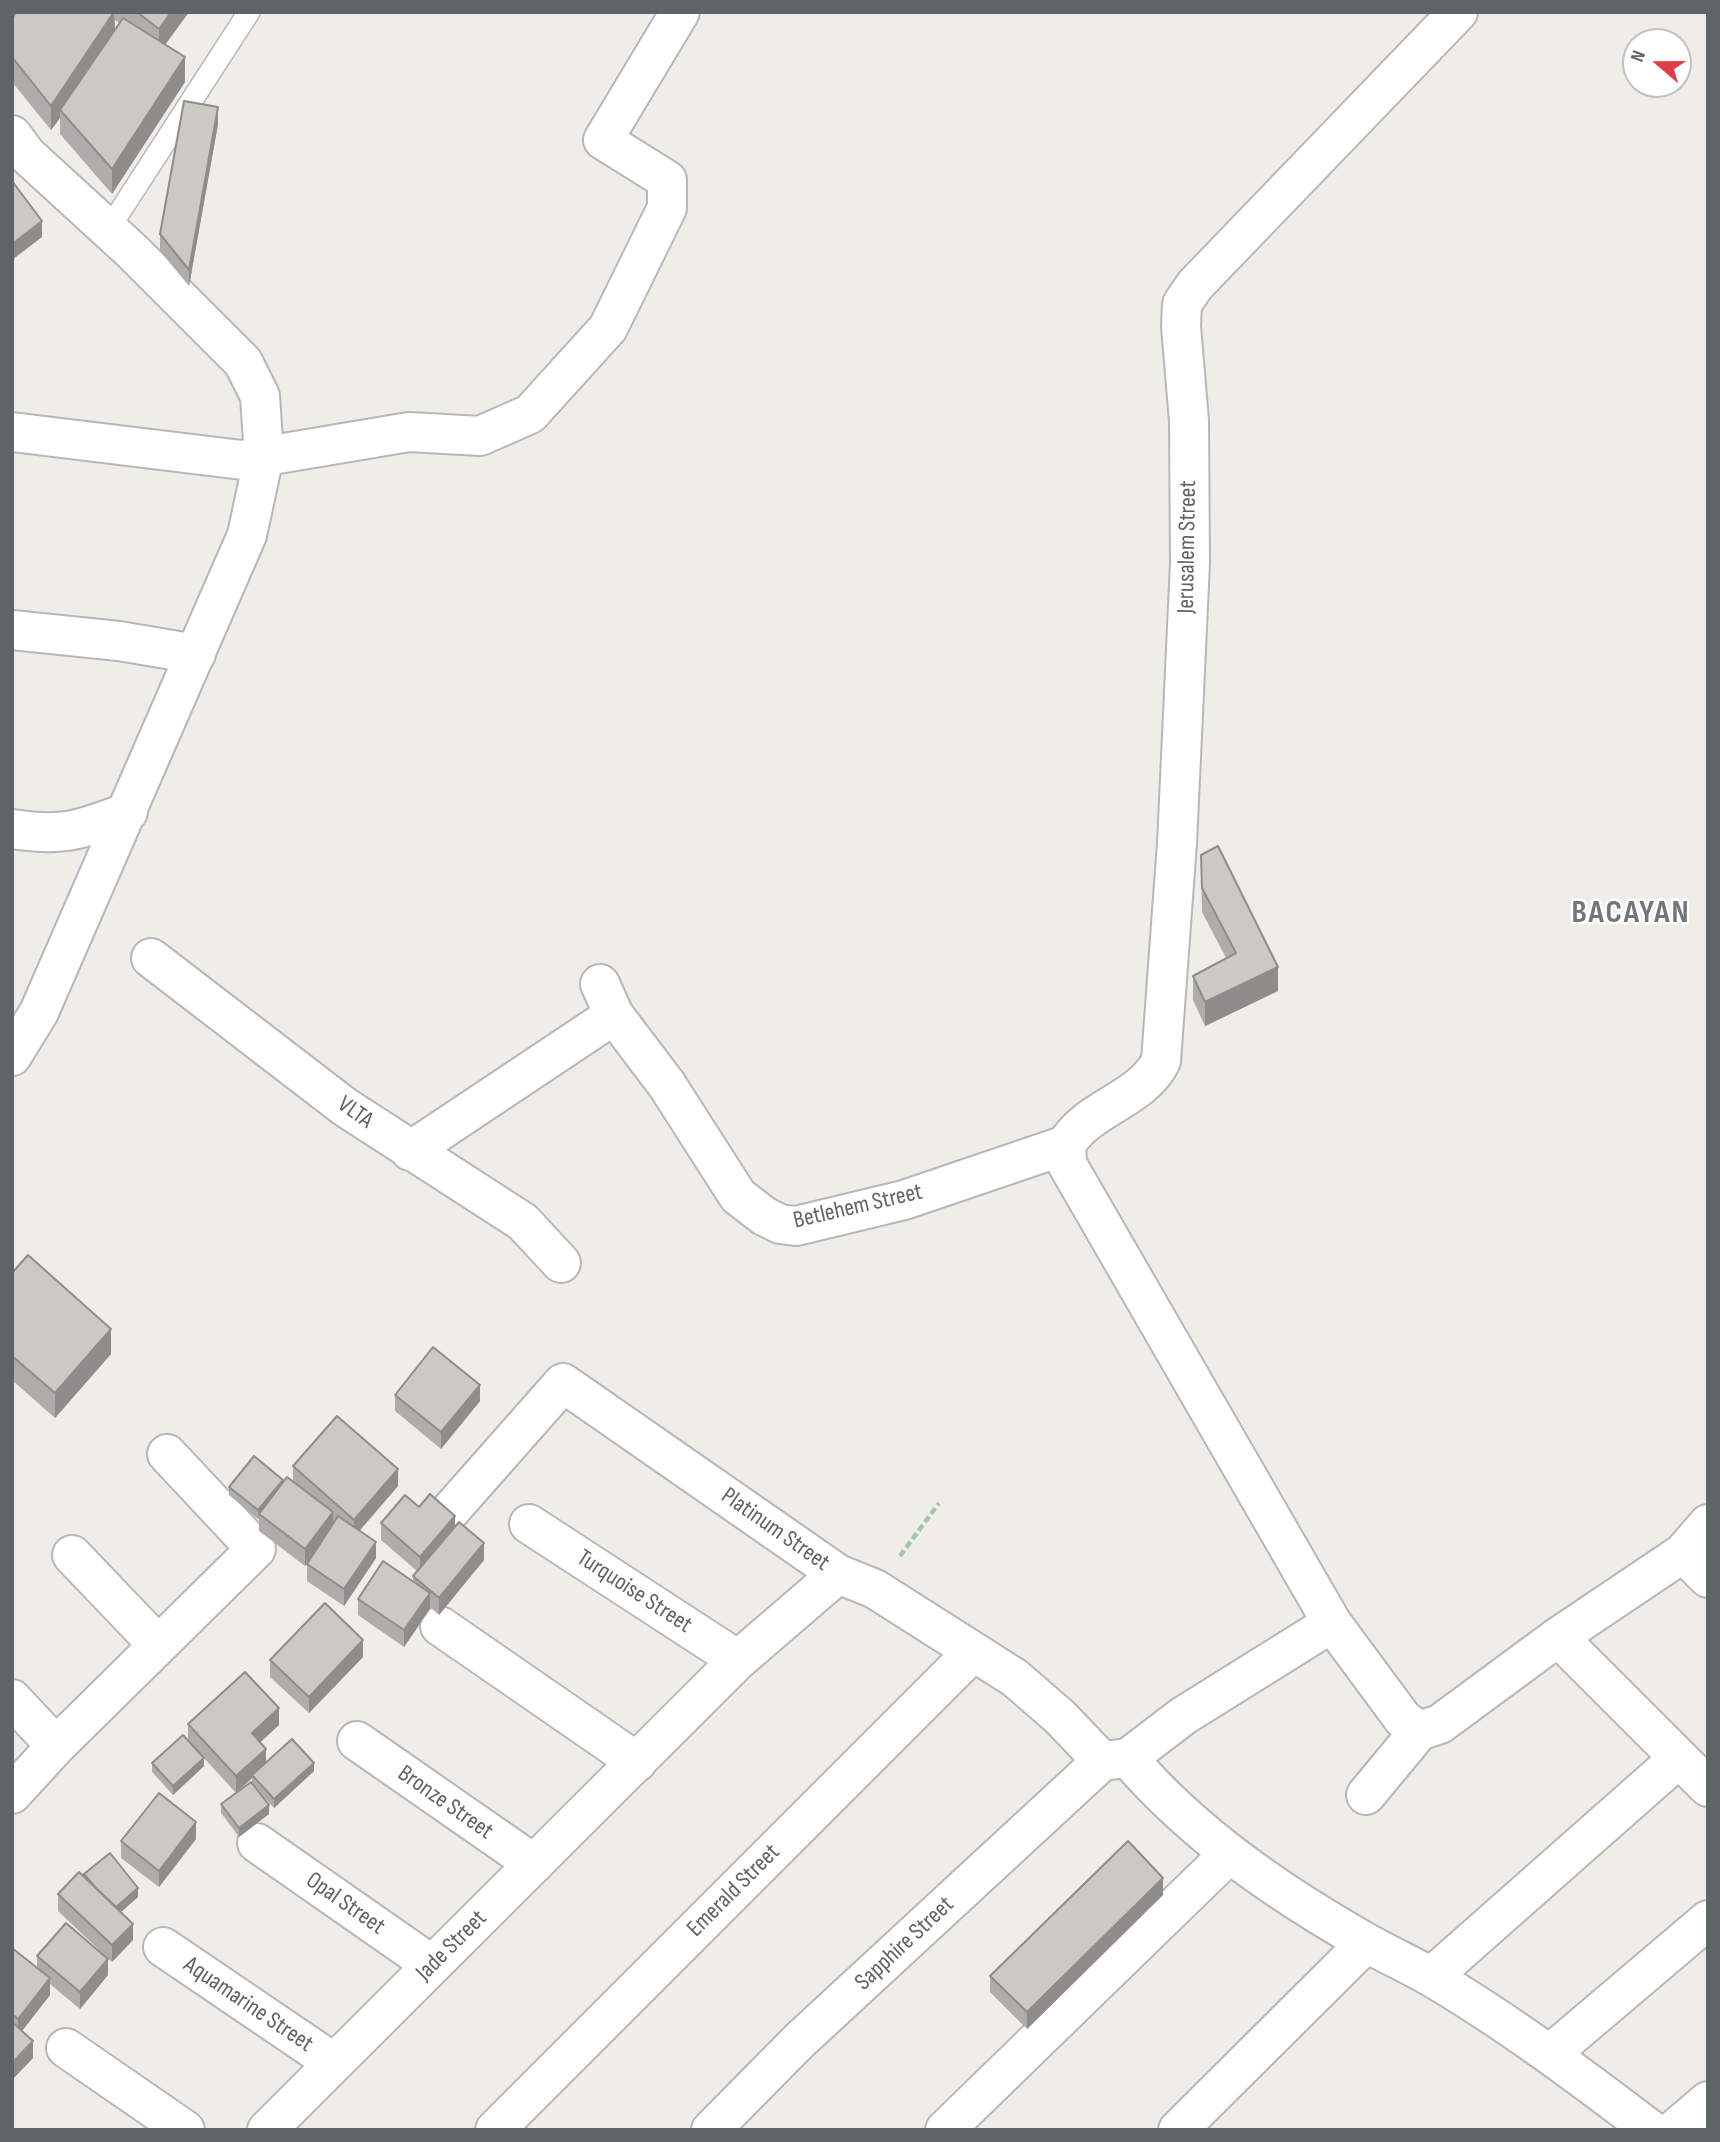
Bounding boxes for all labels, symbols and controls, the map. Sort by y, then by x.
north arrow [1622,28,1692,98]
text: N [1626,48,1651,65]
street label: Jerusalem Street [1172,480,1204,614]
district label: BACAYAN [1572,895,1690,933]
street label: VLTA [332,1091,378,1135]
street label: Betlehem Street [791,1178,925,1236]
street label: Platinum Street [715,1482,835,1578]
street label: Turquoise Street [571,1544,697,1640]
street label: Bronze Street [392,1760,498,1846]
street label: Emerald Street [682,1839,786,1943]
street label: Opal Street [300,1866,390,1942]
street label: Sapphire Street [850,1891,960,1997]
street label: Jade Street [411,1905,493,1987]
street label: Aquamarine Street [178,1951,318,2059]

